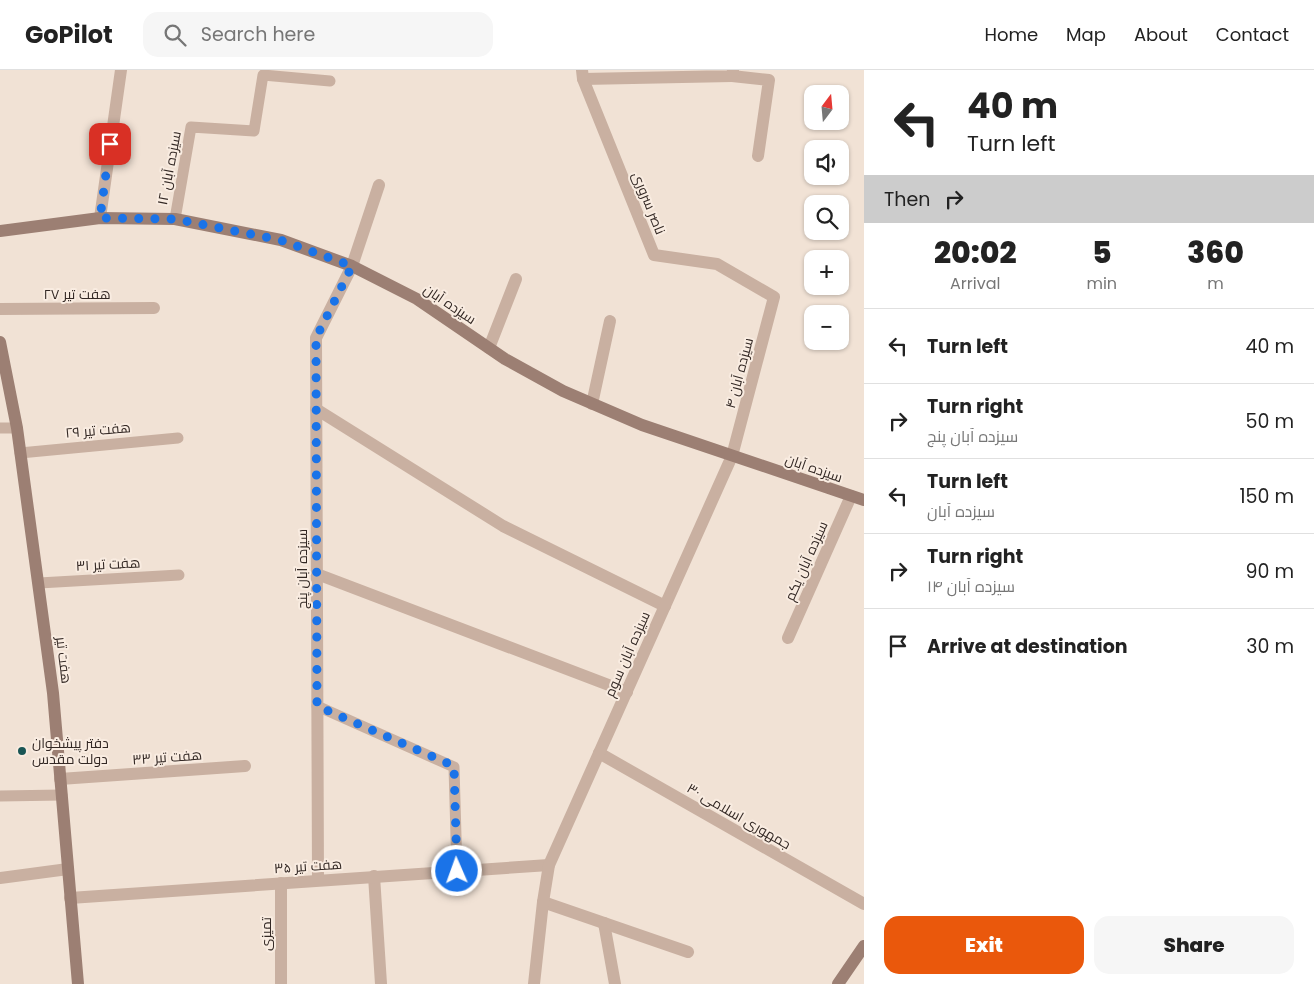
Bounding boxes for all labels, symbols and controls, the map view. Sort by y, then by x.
search box [143,12,493,57]
text: GoPilot [25,18,113,51]
icon: search [161,21,189,49]
text: Search here [201,21,315,48]
text: Home [984,22,1038,47]
text: Map [1066,22,1106,47]
text: About [1134,22,1188,47]
text: Contact [1216,22,1289,47]
text: 40 m [967,81,1058,130]
north arrow [804,85,849,130]
map controls [804,85,849,350]
icon: left [884,90,949,155]
pin [89,123,131,165]
text: Turn left [967,128,1055,159]
street label: سیزده آبان ۱۲ [152,129,186,207]
icon: arrive [96,130,124,158]
button: sound [804,140,849,185]
street label: ناصر سروری [627,169,671,237]
icon: right [940,185,968,213]
text: Then [884,186,930,213]
button: search [804,195,849,240]
text: 20:02 [934,231,1017,274]
text: 5 [1092,231,1112,274]
text: 360 [1187,231,1244,274]
button: + [804,250,849,295]
text: Arrival [950,272,1000,295]
text: min [1086,272,1117,295]
text: m [1207,272,1224,295]
street label: سیزده آبان [420,279,480,329]
street label: هفت تیر ۲۷ [43,284,111,304]
button: − [804,305,849,350]
icon: left [884,332,912,360]
text: Turn left [927,333,1008,360]
text: 40 m [1245,333,1294,360]
street label: سیزده آبان ۴ [720,335,758,411]
text: Turn right [927,393,1023,420]
icon: right [884,407,912,435]
text: 50 m [1245,408,1294,435]
street label: هفت تیر ۲۹ [64,417,132,443]
text: سیزده آبان پنج [927,425,1018,448]
street label: سیزده آبان [783,449,845,487]
text: Turn left [927,468,1008,495]
icon: left [884,482,912,510]
text: 150 m [1239,483,1294,510]
text: سیزده آبان [927,500,995,523]
street label: سیزده آبان یکم [779,518,833,604]
street label: سیزده آبان پنج [292,529,312,609]
text: Turn right [927,543,1023,570]
street label: هفت تیر ۳۱ [75,552,141,576]
icon: right [884,557,912,585]
text: 90 m [1245,558,1294,585]
text: سیزده آبان ۱۴ [927,575,1015,598]
street label: سیزده آبان سوم [599,608,655,700]
icon: arrive [884,632,912,660]
text: Arrive at destination [927,633,1128,660]
text: 30 m [1246,633,1294,660]
street label: هفت تیر [51,634,77,685]
place label: دفتر پیشخوان دولت مقدس [32,733,109,769]
marker: دفتر پیشخوان دولت مقدس [16,745,28,757]
street label: هفت تیر ۳۳ [131,745,203,769]
street label: جمهوری اسلامی ۳۰ [683,778,795,854]
position arrow [430,844,482,896]
street label: هفت تیر ۳۵ [273,854,343,878]
button: Exit [884,916,1084,974]
button: Share [1094,916,1294,974]
street label: تمیزی [256,917,276,951]

